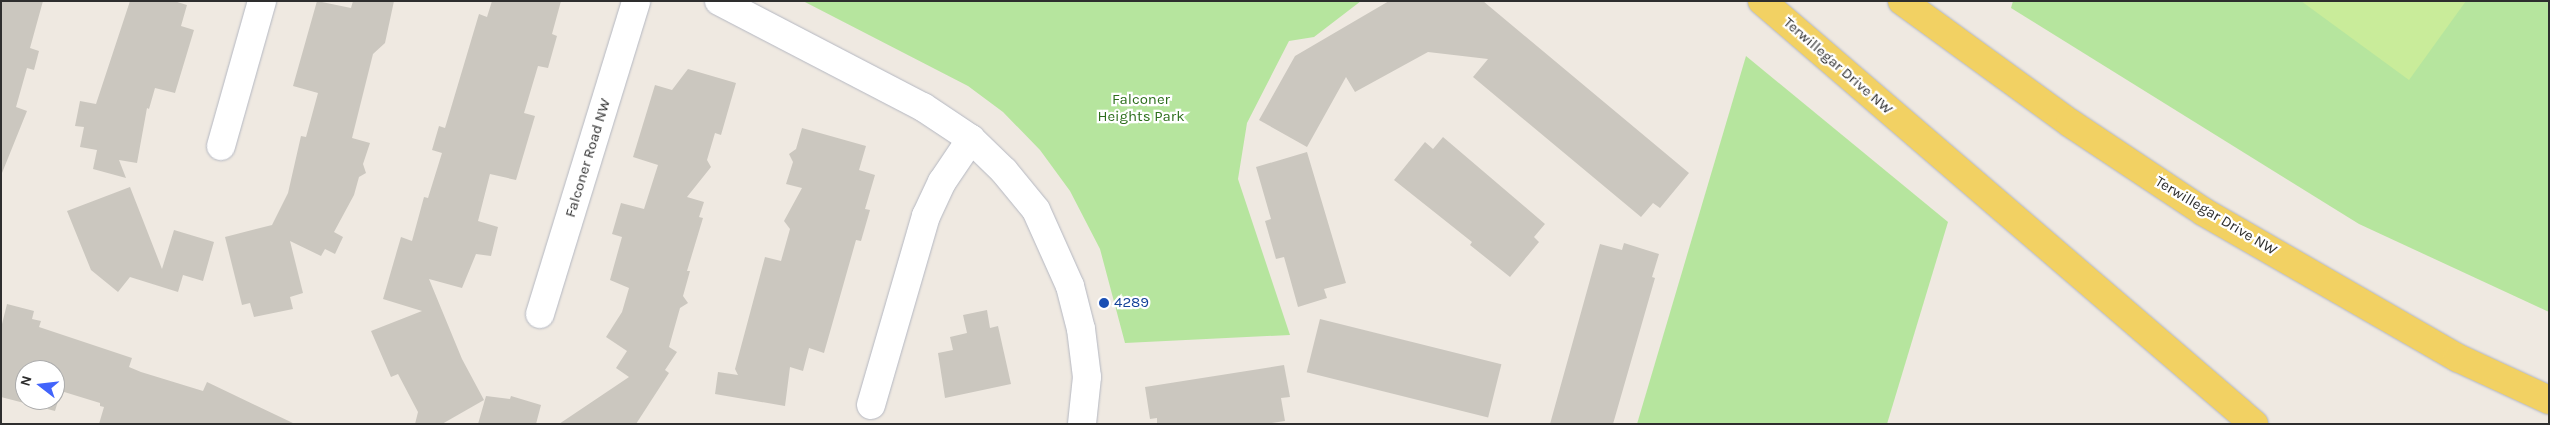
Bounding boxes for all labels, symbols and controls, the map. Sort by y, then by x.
street label: Terwillegar Drive NW [1780,14,1896,118]
park label: Falconer Heights Park [1097,90,1185,125]
street label: Falconer Road NW [561,96,615,220]
street label: Terwillegar Drive NW [2152,173,2280,259]
place label: 4289 [1114,294,1149,312]
marker: 4289 [1098,297,1110,309]
north arrow [15,360,65,410]
text: N [17,374,36,388]

